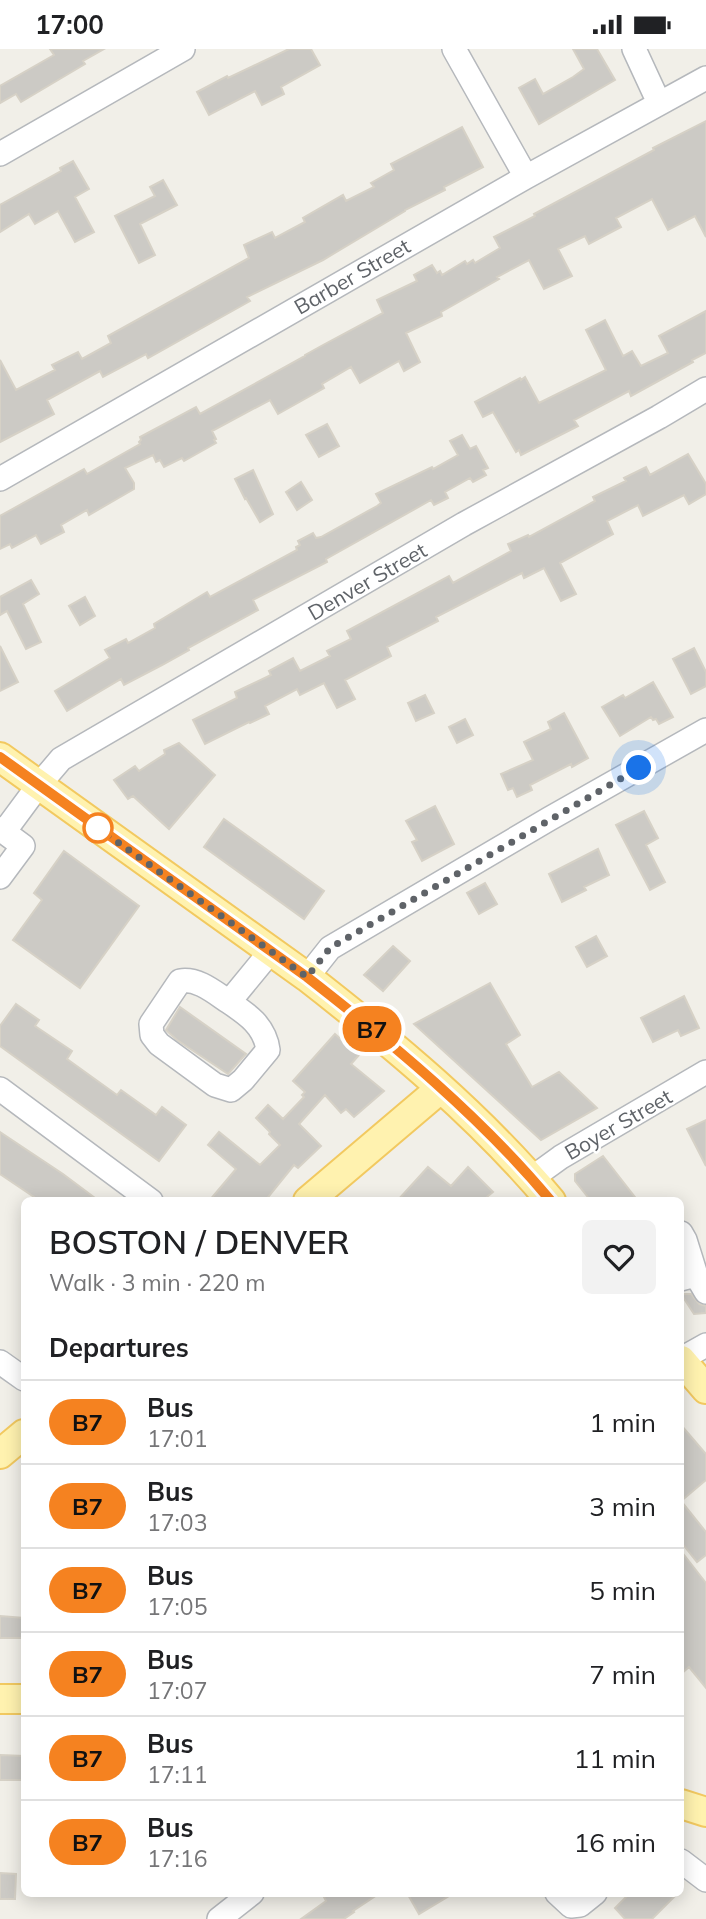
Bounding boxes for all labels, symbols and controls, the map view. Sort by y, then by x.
text: 17:00 [35,8,104,41]
street label: Barber Street [289,232,415,320]
street label: Denver Street [303,537,431,625]
your location [621,750,656,785]
unlabelled marker [83,813,113,843]
line badge: B7 [340,1006,404,1052]
text: B7 [357,1014,387,1044]
street label: Boyer Street [560,1083,676,1165]
button: heart [582,1220,656,1294]
text: BOSTON / DENVER [49,1221,349,1262]
text: Walk · 3 min · 220 m [49,1268,266,1297]
text: Departures [49,1331,189,1364]
text: Bus [147,1391,193,1424]
text: 1 min [589,1406,656,1439]
text: B7 [72,1407,103,1437]
text: 17:01 [147,1424,207,1453]
text: Bus [147,1475,193,1508]
text: 3 min [589,1490,656,1523]
text: B7 [72,1491,103,1521]
text: 17:03 [147,1508,207,1537]
text: Bus [147,1559,193,1592]
text: 5 min [589,1574,656,1607]
text: B7 [72,1575,103,1605]
text: 17:05 [147,1592,207,1621]
text: Bus [147,1643,193,1676]
text: 7 min [589,1658,656,1691]
text: B7 [72,1659,103,1689]
text: 17:07 [147,1676,207,1705]
text: Bus [147,1727,193,1760]
text: 11 min [574,1742,656,1775]
text: B7 [72,1743,103,1773]
text: 17:11 [147,1760,207,1789]
text: Bus [147,1811,193,1844]
text: 16 min [574,1826,656,1859]
text: B7 [72,1827,103,1857]
text: 17:16 [147,1844,207,1873]

